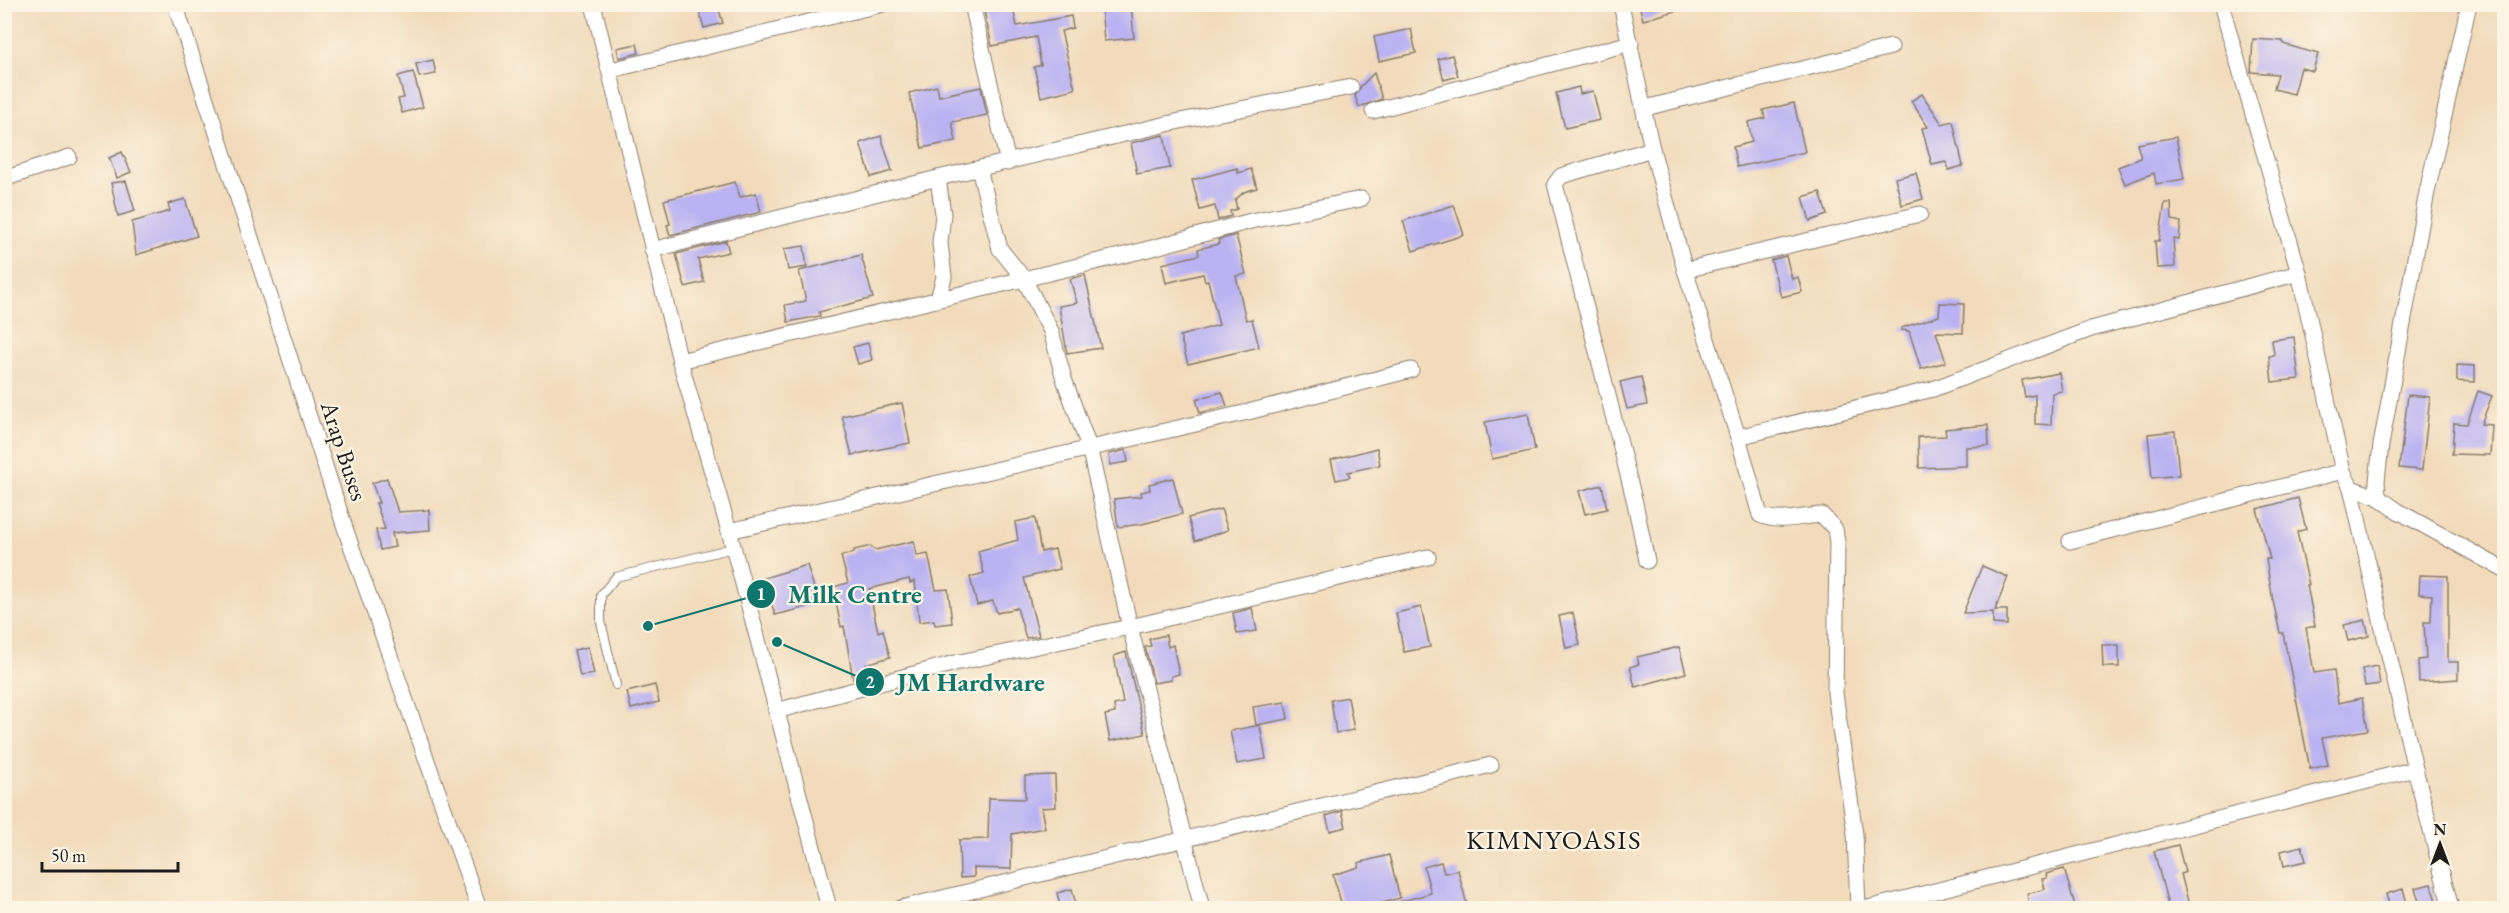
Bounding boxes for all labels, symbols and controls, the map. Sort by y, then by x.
street label: Arap Buses [314,396,375,505]
callout: Milk Centre [746,572,934,616]
text: Milk Centre [788,577,922,611]
text: 1 [756,582,766,605]
callout: JM Hardware [855,660,1057,704]
text: JM Hardware [894,665,1045,699]
text: 2 [865,670,875,693]
north arrow [2410,814,2470,874]
text: N [2434,819,2447,840]
district label: KIMNYOASIS [1466,822,1642,857]
scale bar [42,835,178,873]
text: 50 m [51,844,86,867]

